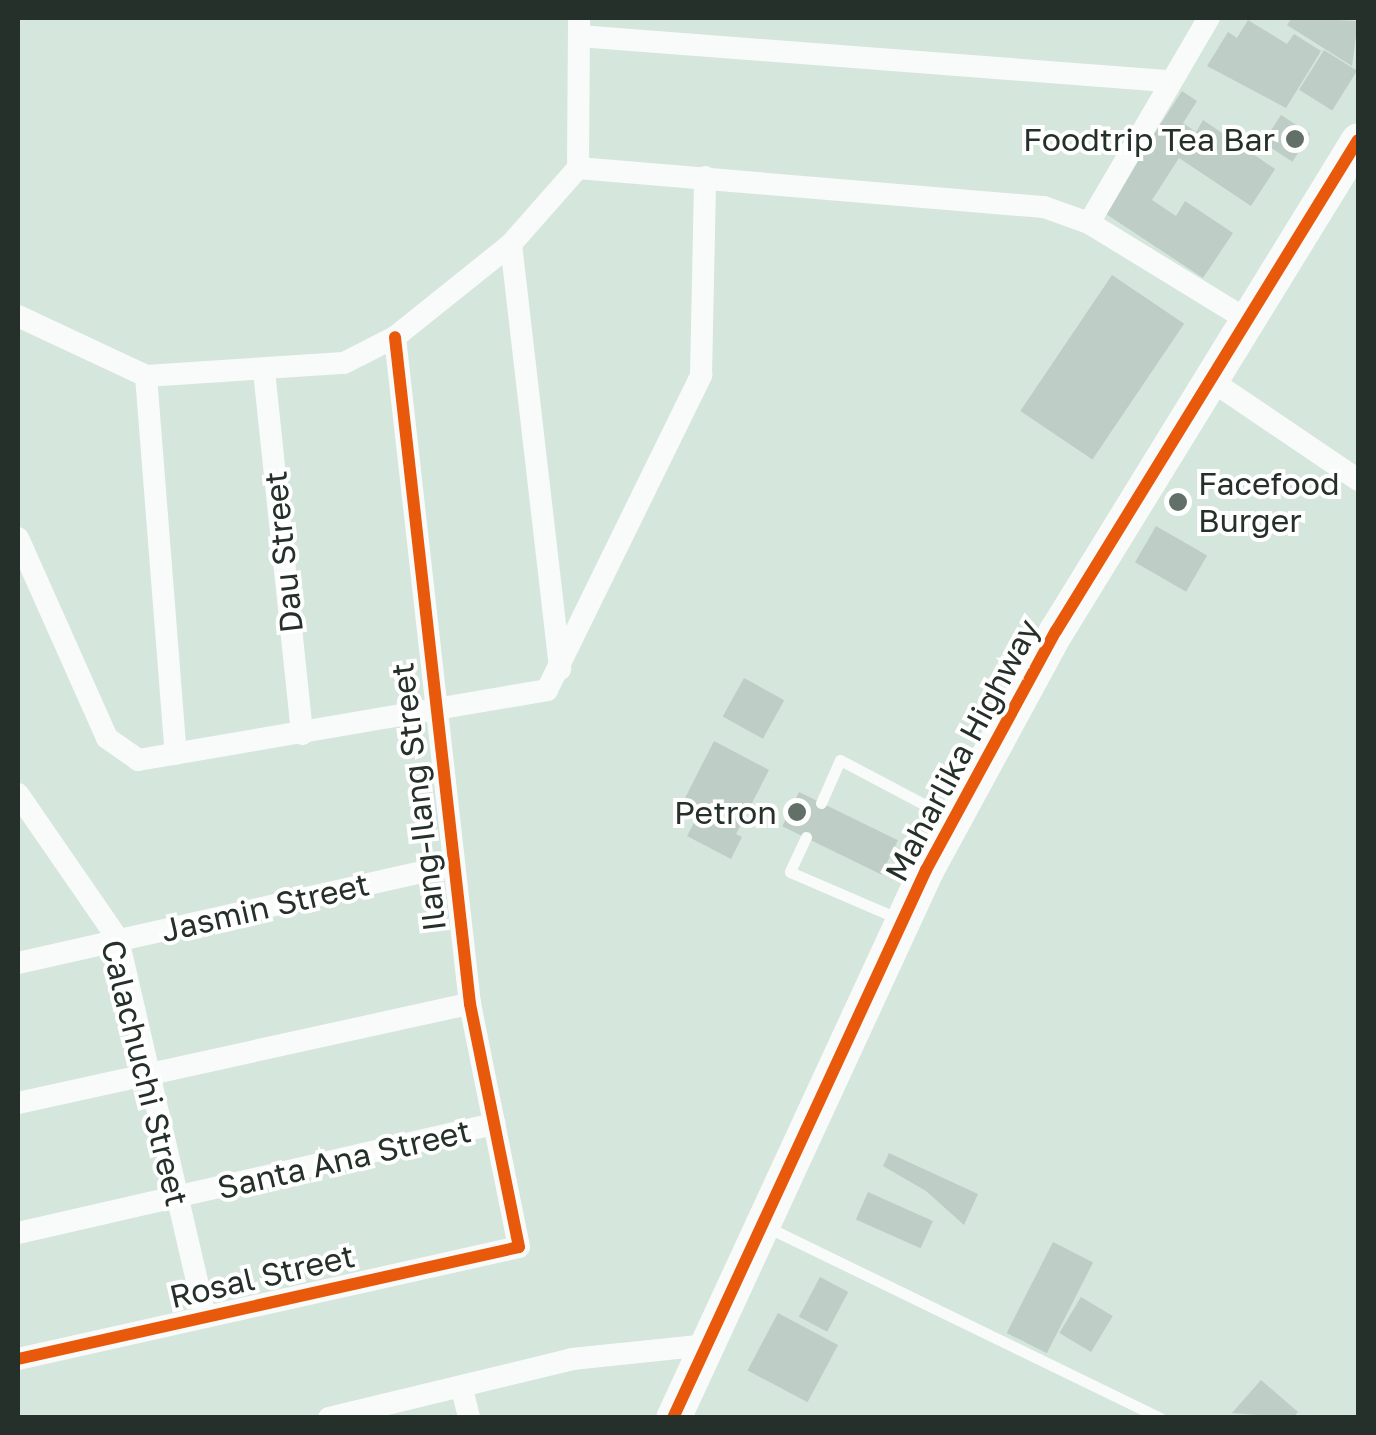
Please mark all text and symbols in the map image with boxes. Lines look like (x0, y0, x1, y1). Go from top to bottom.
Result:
place label: Foodtrip Tea Bar (1023, 120, 1275, 158)
marker: Foodtrip Tea Bar (1284, 128, 1306, 150)
place label: Facefood Burger (1198, 465, 1340, 540)
street label: Dau Street (255, 469, 311, 635)
marker: Facefood Burger (1167, 491, 1189, 513)
street label: Maharlika Highway (877, 612, 1047, 888)
street label: Ilang-Ilang Street (382, 660, 454, 934)
place label: Petron (674, 793, 777, 831)
marker: Petron (786, 801, 808, 823)
street label: Jasmin Street (157, 864, 373, 950)
street label: Calachuchi Street (93, 936, 197, 1210)
street label: Santa Ana Street (214, 1111, 474, 1207)
street label: Rosal Street (166, 1236, 358, 1316)

